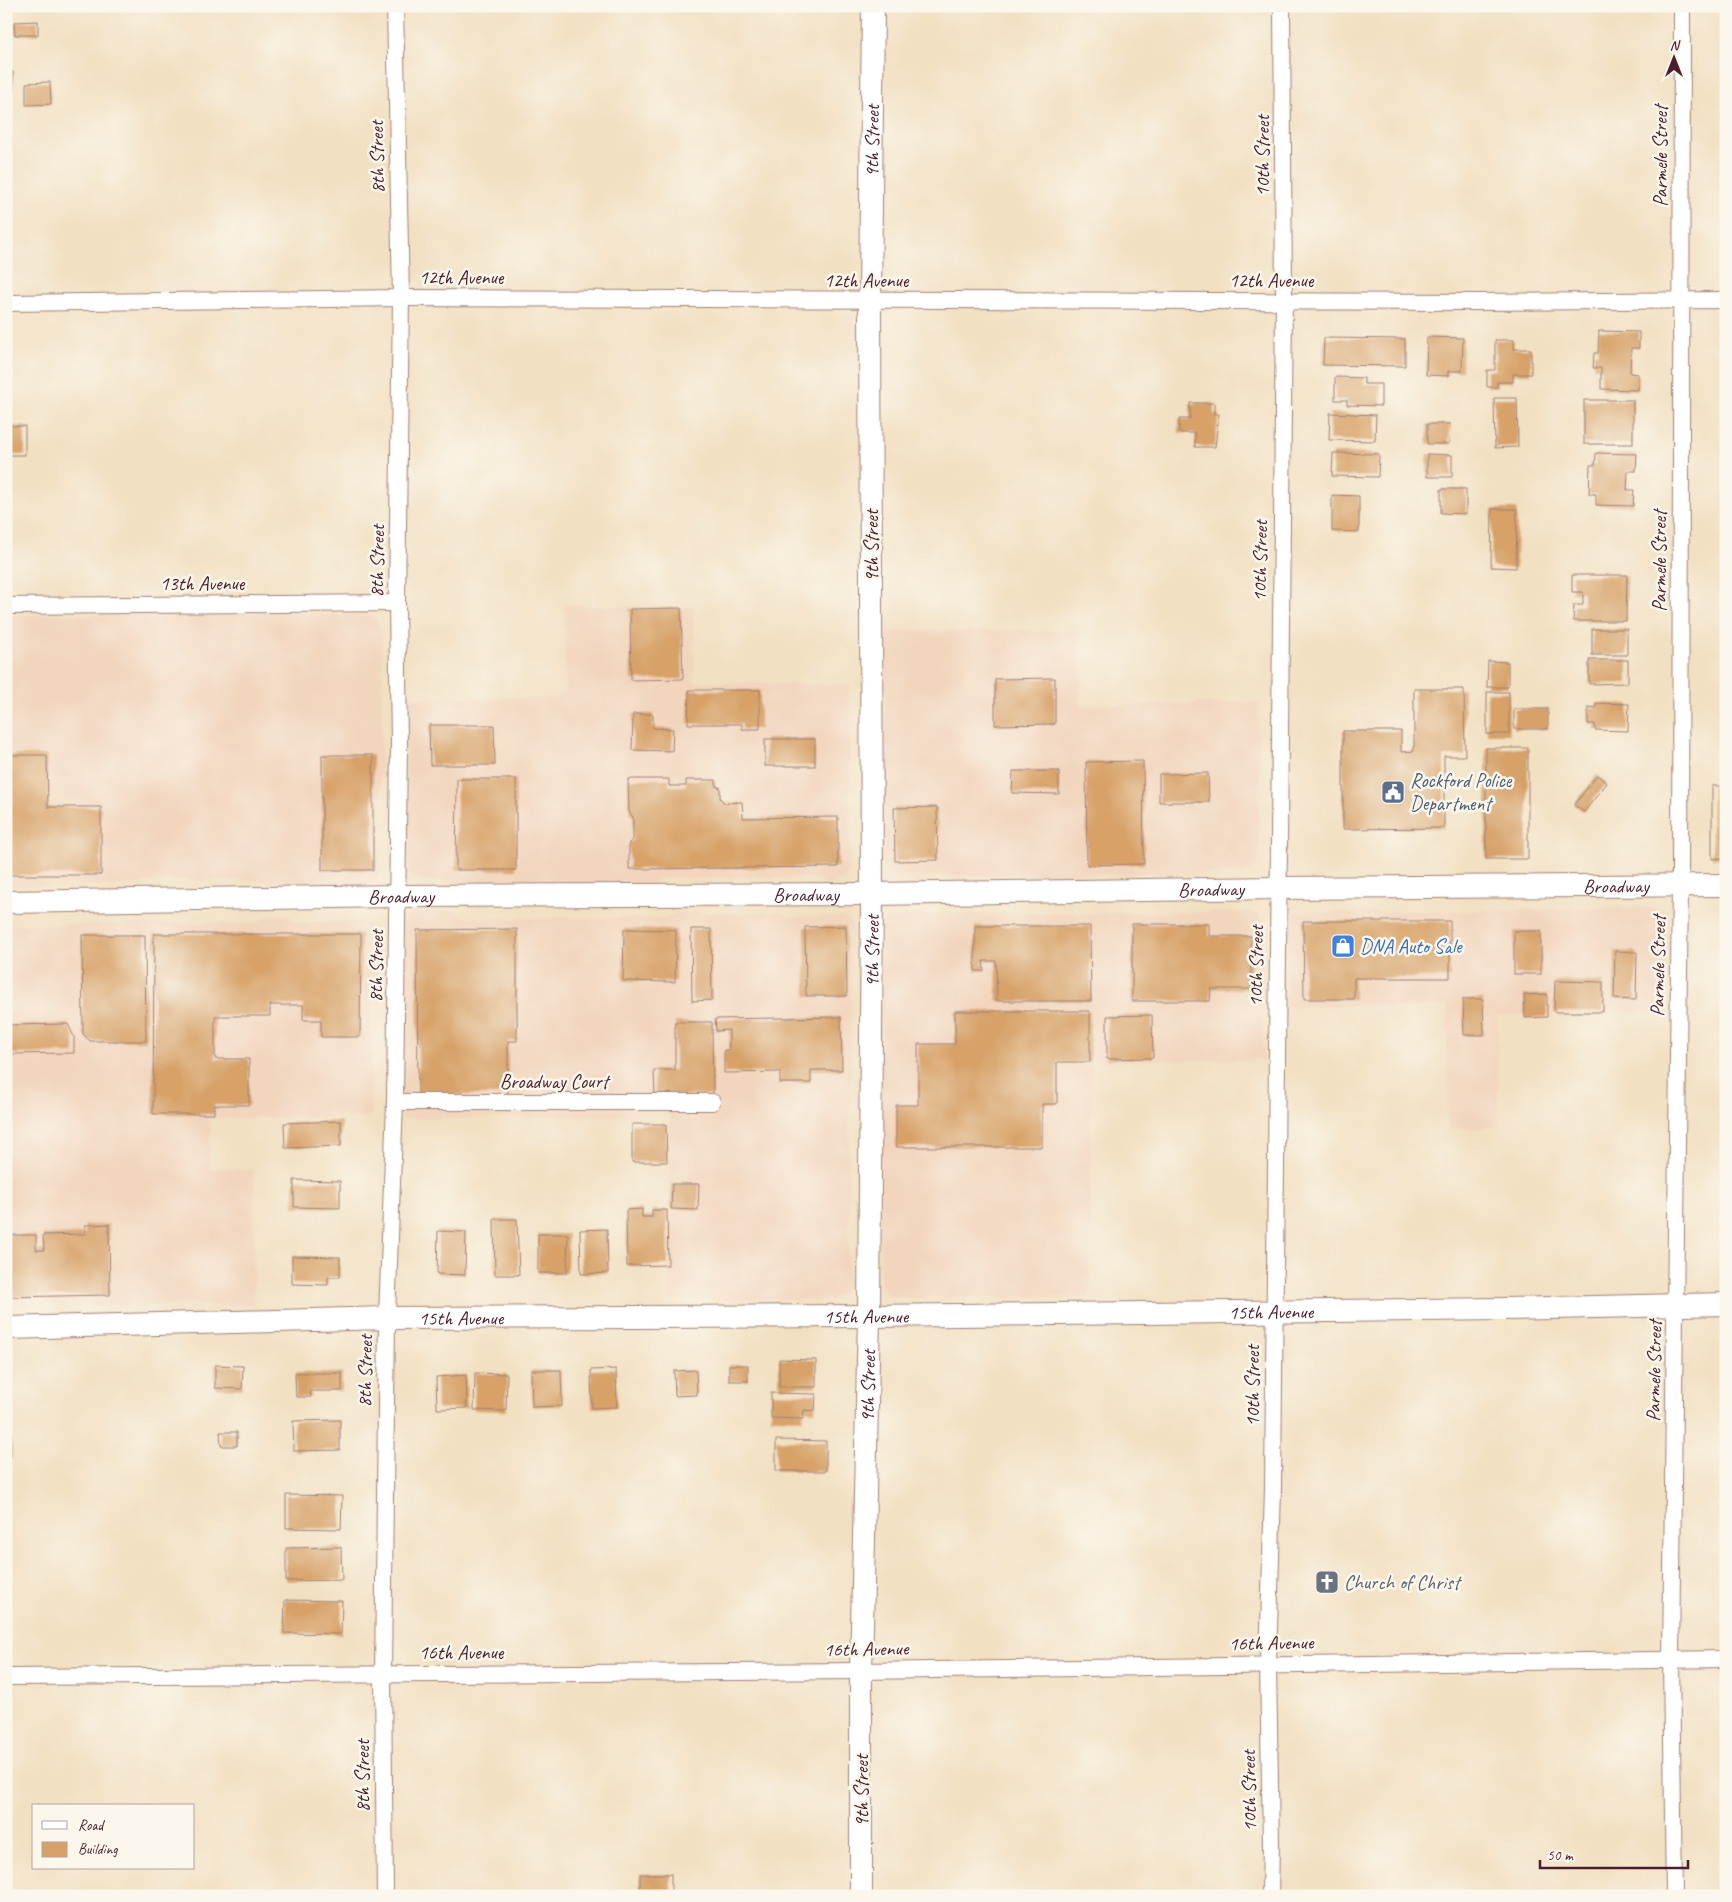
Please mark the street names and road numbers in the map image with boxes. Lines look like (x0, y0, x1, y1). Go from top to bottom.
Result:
street label: 9th Street (859, 102, 885, 178)
street label: Parmele Street (1648, 102, 1673, 207)
street label: 10th Street (1250, 113, 1275, 197)
street label: 8th Street (364, 118, 390, 194)
street label: 12th Avenue (419, 265, 505, 290)
street label: 12th Avenue (824, 268, 910, 293)
street label: 12th Avenue (1229, 268, 1315, 293)
street label: 9th Street (859, 507, 884, 582)
street label: Parmele Street (1647, 507, 1672, 612)
street label: 10th Street (1247, 518, 1273, 602)
street label: 8th Street (364, 522, 390, 598)
street label: 13th Avenue (160, 571, 246, 596)
street label: Broadway (1583, 873, 1651, 898)
street label: Broadway (1178, 876, 1246, 902)
street label: Broadway (773, 882, 841, 907)
street label: Broadway (368, 883, 436, 909)
street label: 9th Street (859, 912, 884, 988)
street label: Parmele Street (1645, 912, 1671, 1017)
street label: 10th Street (1243, 923, 1269, 1007)
street label: 8th Street (363, 927, 389, 1003)
street label: Broadway Court (500, 1069, 612, 1094)
street label: 15th Avenue (1228, 1299, 1315, 1325)
street label: 15th Avenue (823, 1303, 910, 1329)
street label: 15th Avenue (418, 1305, 505, 1330)
street label: Parmele Street (1641, 1317, 1667, 1422)
street label: 8th Street (352, 1332, 378, 1408)
street label: 10th Street (1240, 1343, 1265, 1427)
street label: 9th Street (854, 1347, 881, 1423)
street label: 16th Avenue (1228, 1630, 1315, 1656)
street label: 16th Avenue (823, 1636, 910, 1662)
street label: 16th Avenue (419, 1640, 505, 1665)
street label: 8th Street (350, 1737, 375, 1812)
street label: 10th Street (1236, 1748, 1262, 1832)
street label: 9th Street (849, 1752, 874, 1827)

